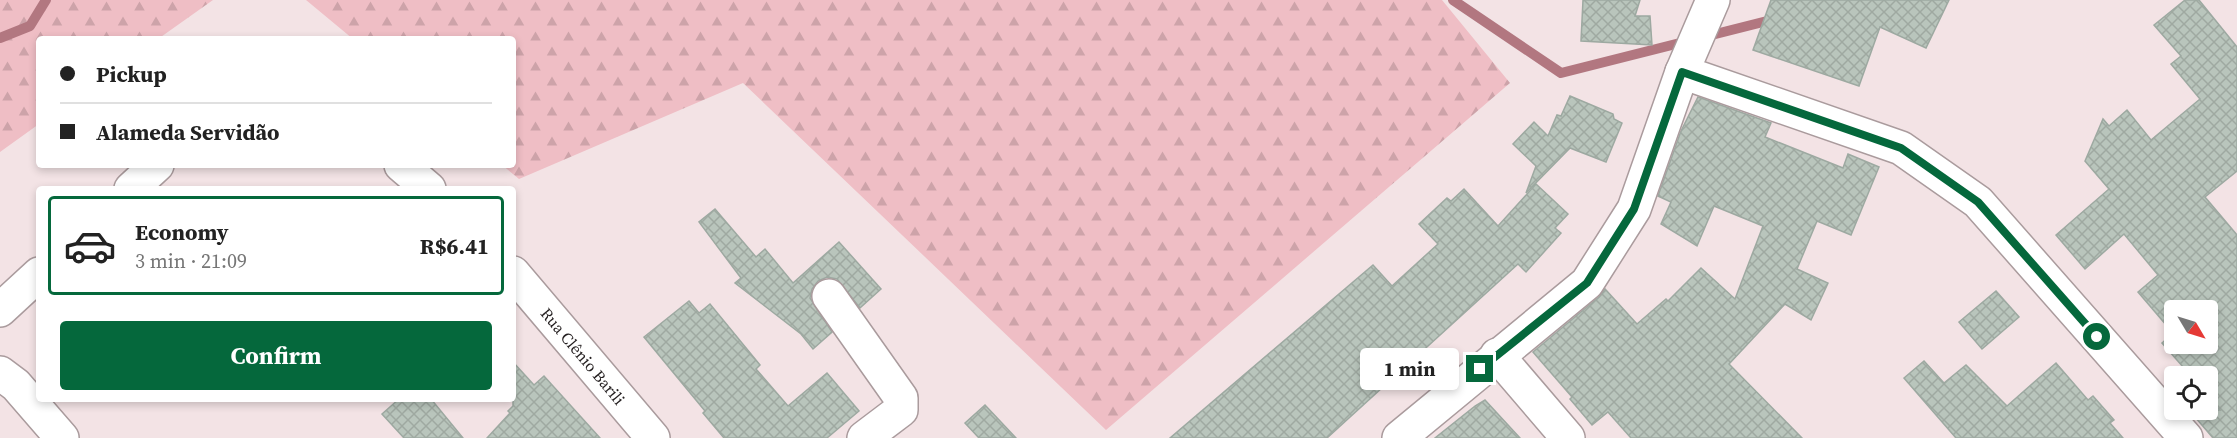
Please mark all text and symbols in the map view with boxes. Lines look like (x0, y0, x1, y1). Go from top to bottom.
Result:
text: Pickup (96, 59, 167, 89)
text: Alameda Servidão (96, 117, 280, 147)
text: Economy (135, 217, 229, 247)
icon: car (63, 219, 117, 273)
text: R$6.41 (420, 231, 489, 261)
text: 3 min · 21:09 (135, 247, 247, 275)
north arrow (2164, 300, 2218, 354)
map controls (2164, 300, 2218, 420)
street label: Rua Clênio Barili (536, 303, 630, 409)
button: Confirm (60, 321, 492, 390)
route start (2083, 323, 2110, 350)
callout: 1 min (1360, 348, 1459, 390)
text: 1 min (1384, 355, 1435, 383)
route end (1466, 355, 1493, 382)
button: locate (2164, 366, 2218, 420)

